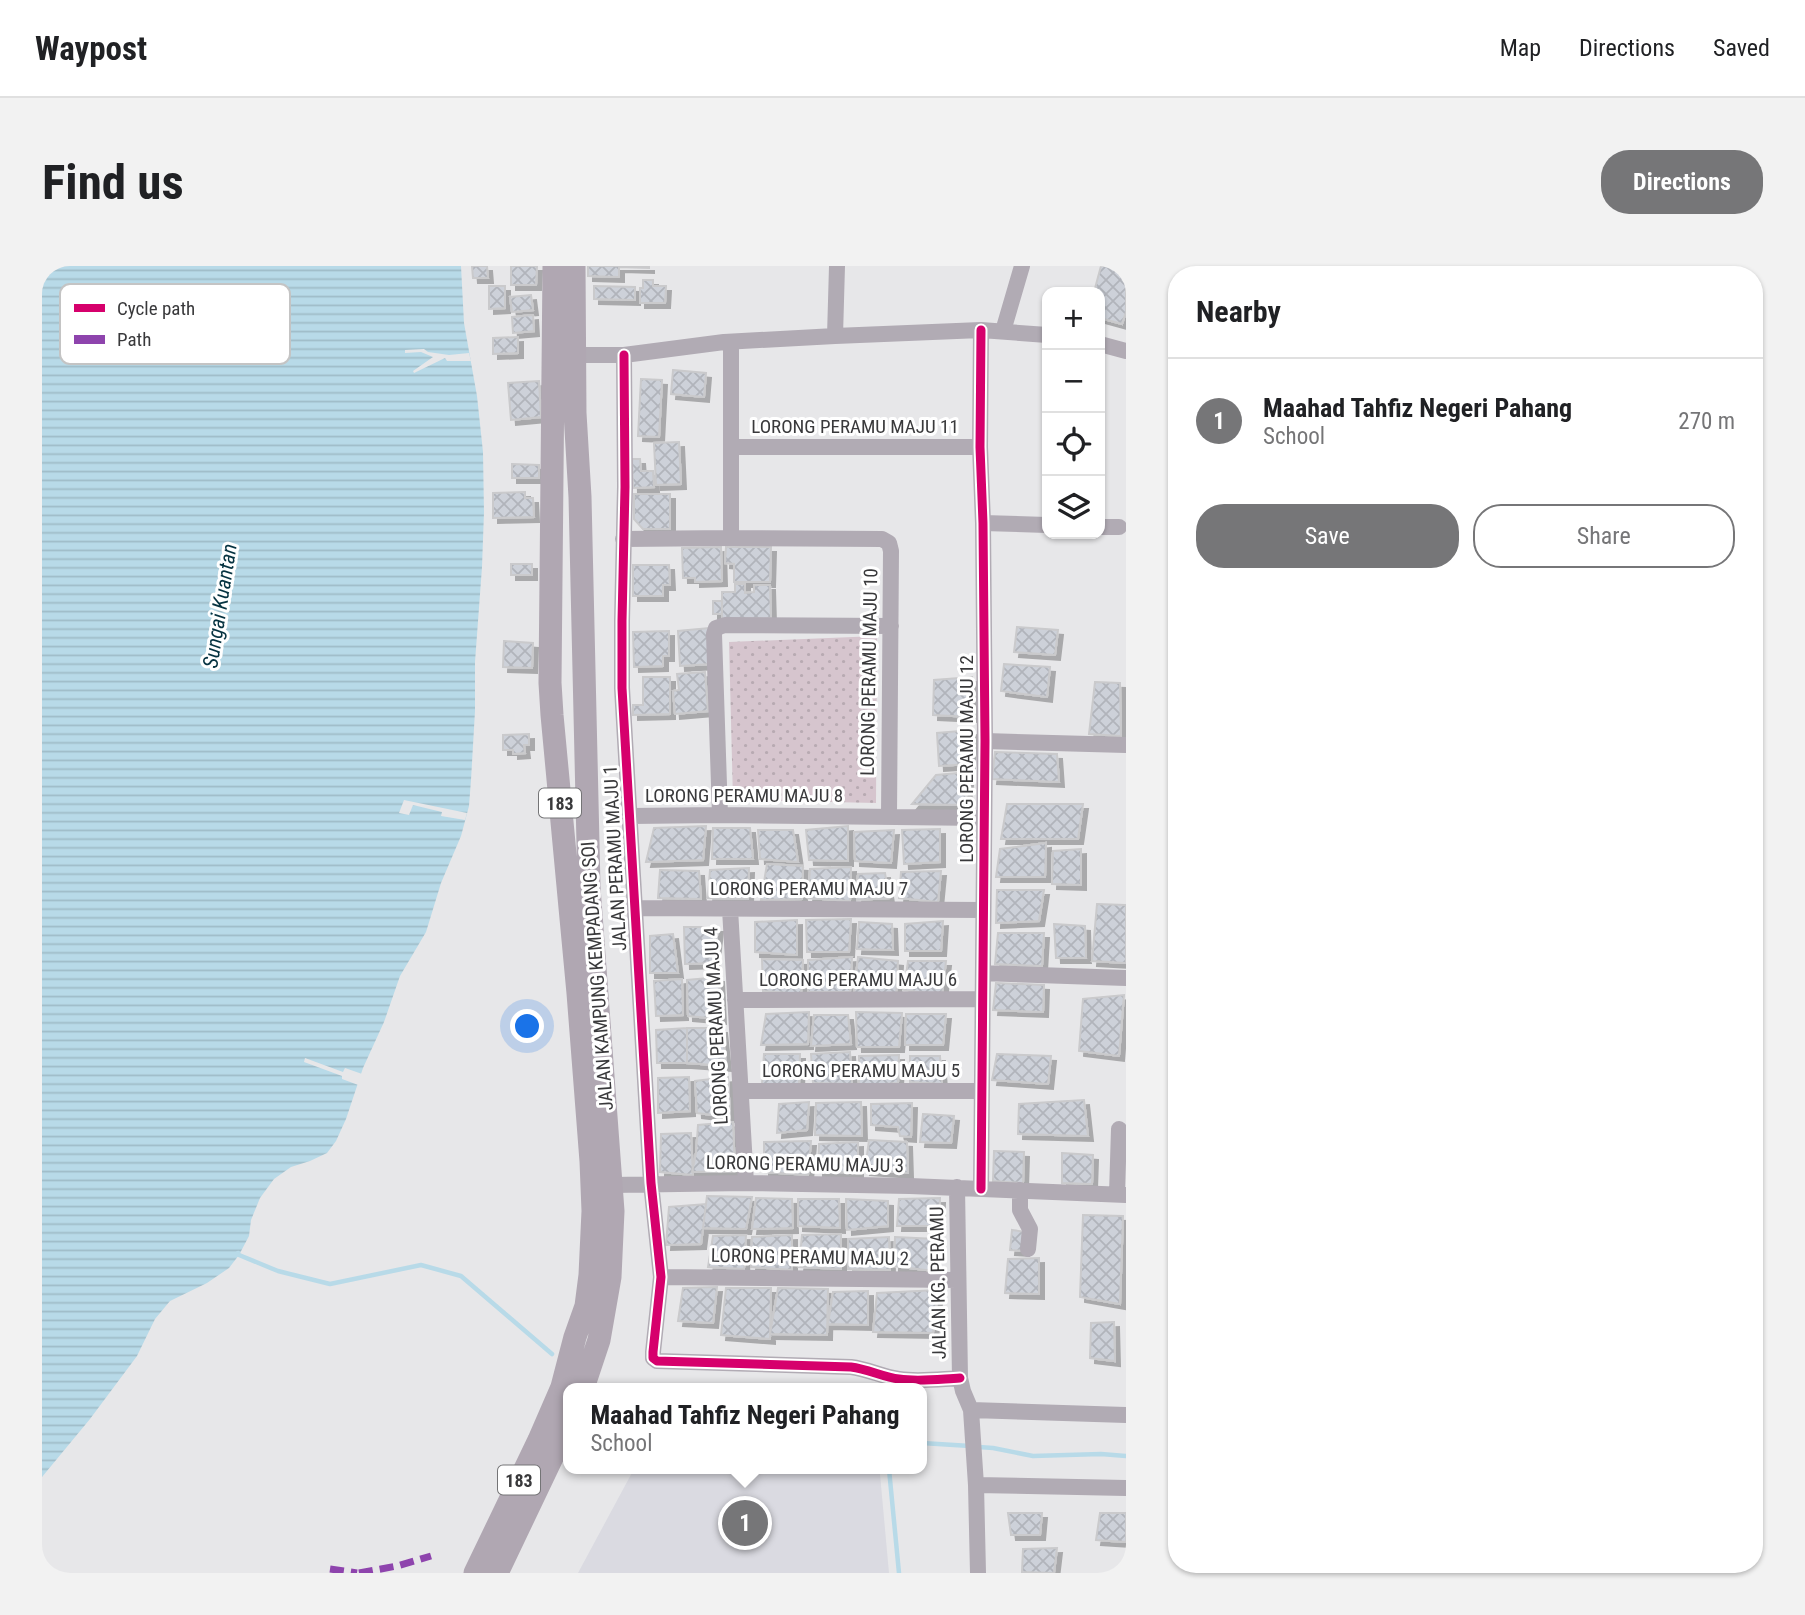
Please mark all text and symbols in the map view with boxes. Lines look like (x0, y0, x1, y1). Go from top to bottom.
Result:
text: Waypost (35, 29, 147, 68)
text: Map (1500, 34, 1541, 62)
text: Directions (1579, 34, 1675, 62)
text: Saved (1713, 34, 1770, 62)
button: Directions (1601, 150, 1763, 214)
text: Find us (42, 154, 184, 211)
legend (60, 284, 290, 364)
map controls (1042, 287, 1105, 539)
button: + (1042, 287, 1105, 350)
text: Nearby (1196, 294, 1281, 329)
text: Cycle path (117, 297, 195, 320)
text: Path (117, 328, 151, 351)
button: − (1042, 350, 1105, 413)
text: Maahad Tahfiz Negeri Pahang (1263, 393, 1572, 423)
text: 1 (1213, 408, 1225, 435)
text: 270 m (1678, 408, 1735, 435)
button: locate (1042, 413, 1105, 476)
street label: LORONG PERAMU MAJU 11 (751, 415, 959, 438)
text: School (1263, 423, 1325, 450)
button: layers (1042, 476, 1105, 539)
button: Save (1196, 504, 1459, 568)
button: Share (1473, 504, 1735, 568)
water label: Sungai Kuantan (198, 542, 242, 670)
street label: LORONG PERAMU MAJU 10 (856, 568, 882, 776)
street label: LORONG PERAMU MAJU 12 (955, 655, 978, 863)
street label: JALAN PERAMU MAJU 1 (599, 765, 631, 951)
street label: LORONG PERAMU MAJU 8 (645, 784, 843, 807)
road number: 183 (539, 788, 581, 818)
street label: JALAN KAMPUNG KEMPADANG SOI (576, 841, 618, 1111)
street label: LORONG PERAMU MAJU 7 (710, 877, 908, 900)
street label: LORONG PERAMU MAJU 4 (699, 926, 733, 1126)
street label: LORONG PERAMU MAJU 6 (759, 968, 957, 991)
your location (510, 1009, 544, 1043)
street label: LORONG PERAMU MAJU 5 (762, 1059, 960, 1082)
street label: LORONG PERAMU MAJU 3 (706, 1151, 904, 1177)
street label: JALAN KG. PERAMU (925, 1206, 951, 1360)
street label: LORONG PERAMU MAJU 2 (711, 1244, 909, 1270)
popup (563, 1383, 927, 1474)
text: Maahad Tahfiz Negeri Pahang (590, 1400, 900, 1430)
text: School (590, 1430, 652, 1457)
road number: 183 (498, 1465, 540, 1494)
pin: 1 (722, 1497, 768, 1549)

